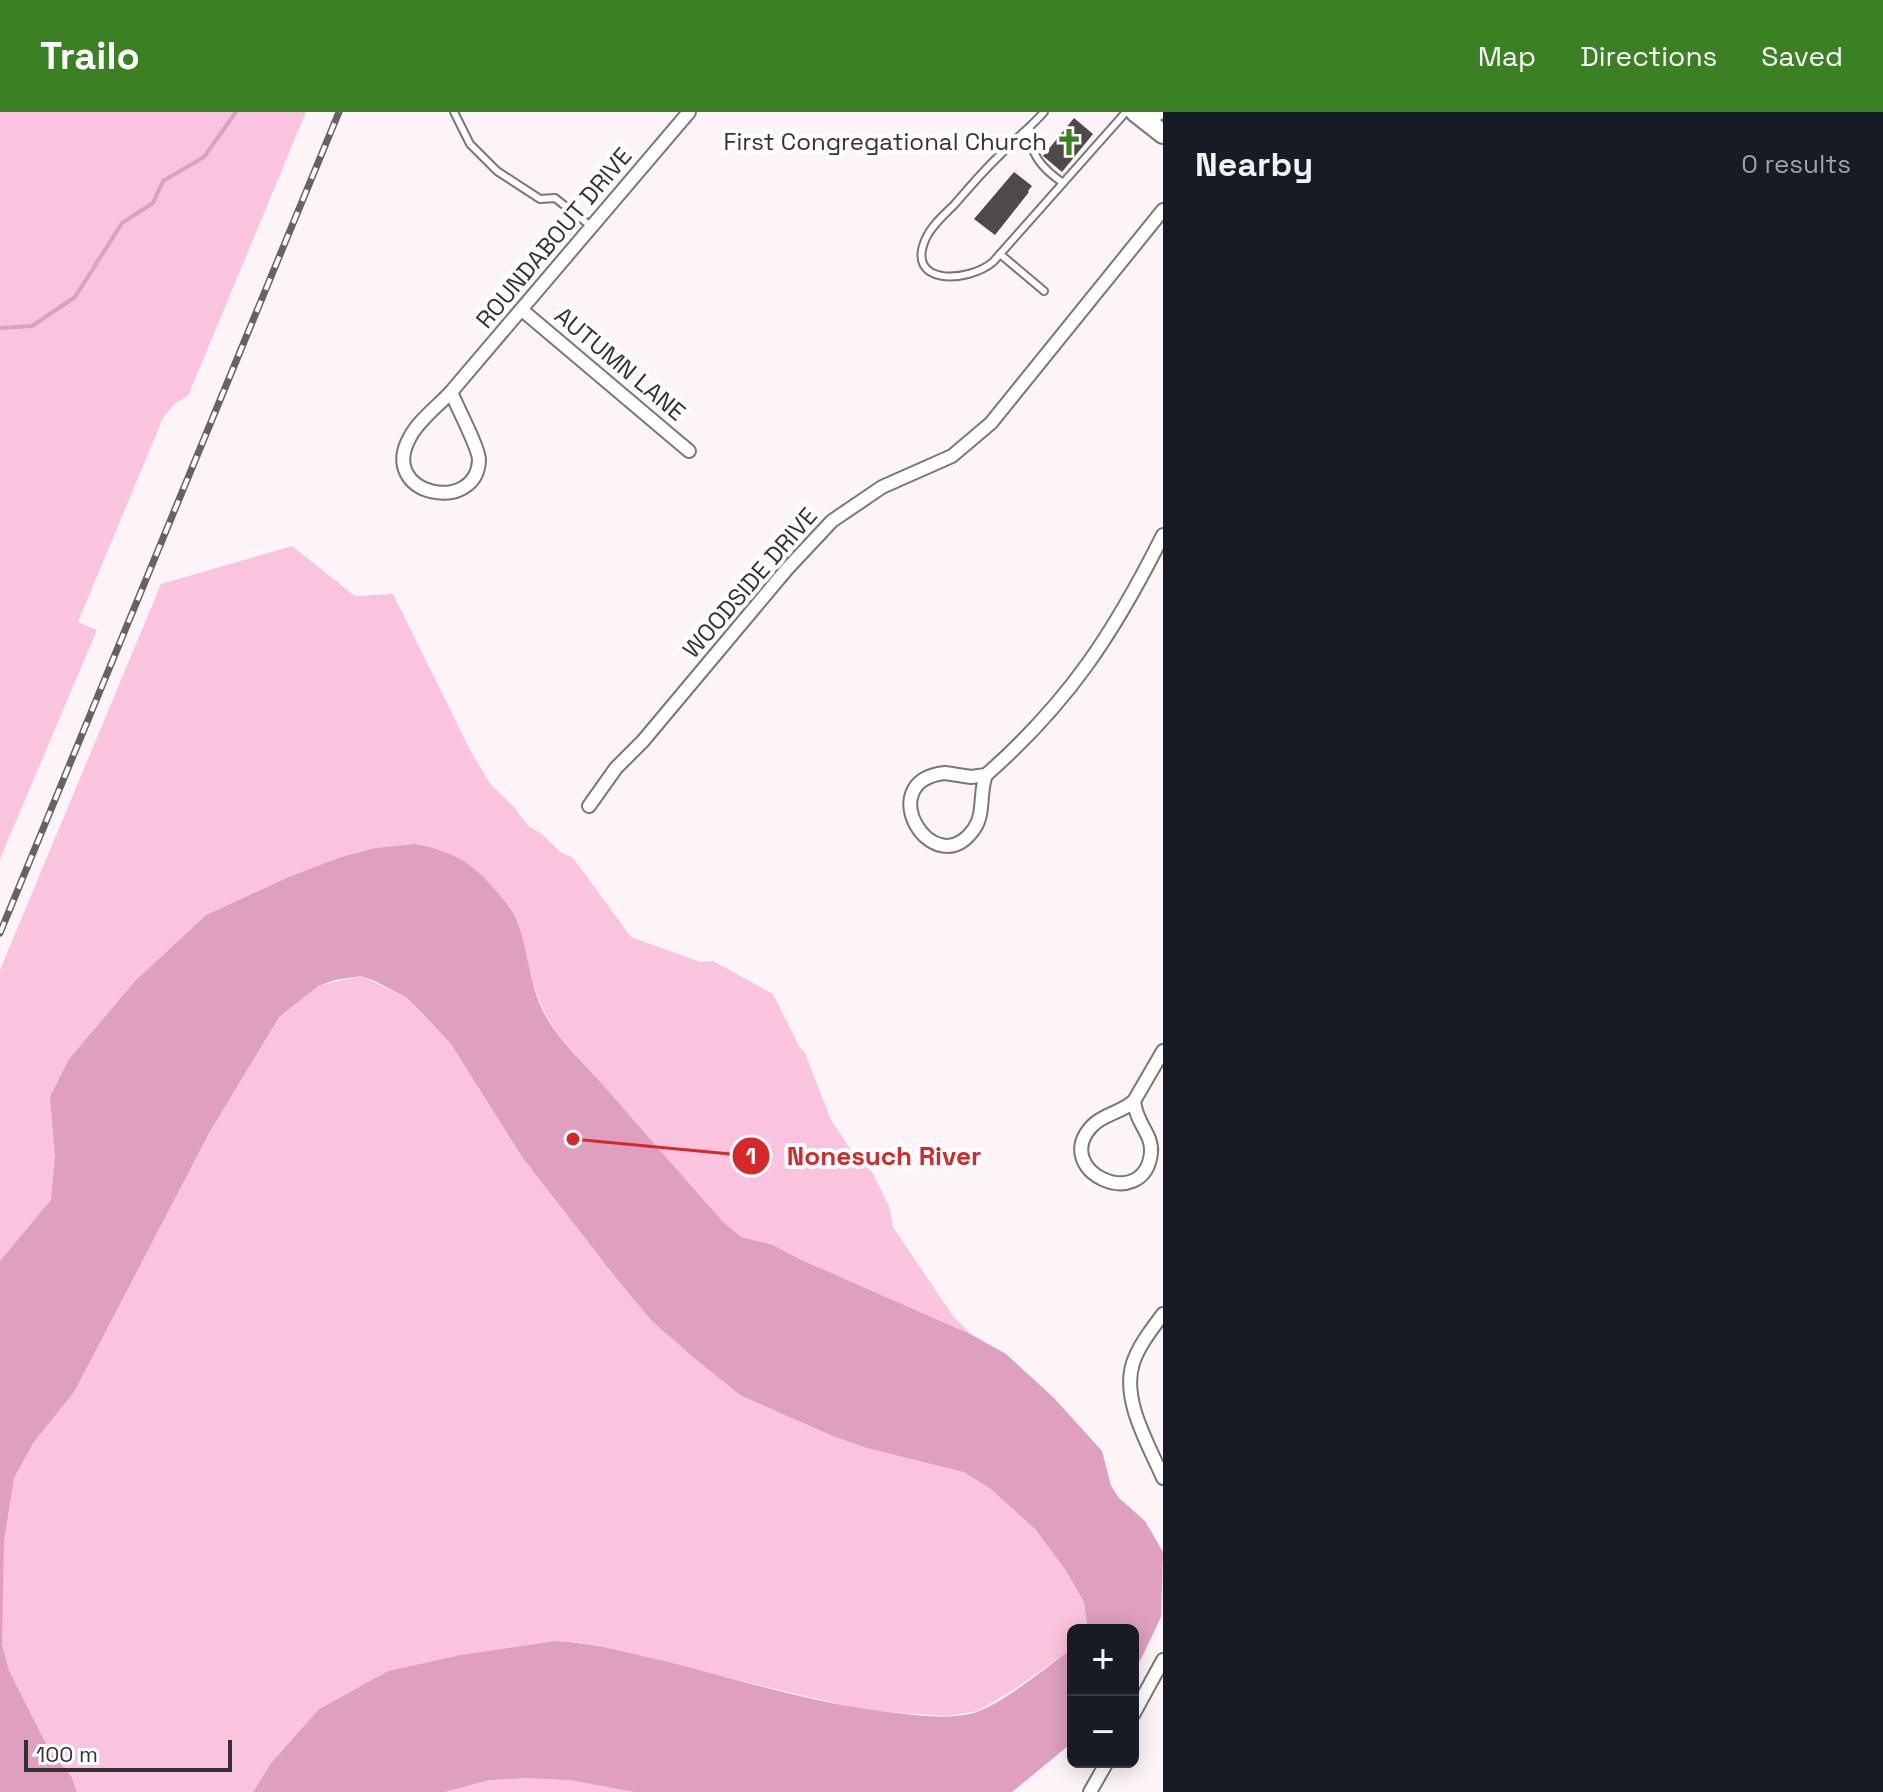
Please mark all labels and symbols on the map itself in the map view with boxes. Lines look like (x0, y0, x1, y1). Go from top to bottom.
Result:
place label: First Congregational Church (724, 126, 1047, 157)
church icon: First Congregational Church (1054, 127, 1084, 157)
street label: ROUNDABOUT DRIVE (469, 141, 638, 335)
street label: AUTUMN LANE (549, 300, 692, 427)
street label: WOODSIDE DRIVE (676, 501, 824, 664)
callout: Nonesuch River (731, 1131, 998, 1181)
text: Nonesuch River (787, 1139, 981, 1173)
text: 1 (746, 1140, 756, 1171)
scale bar (24, 1736, 232, 1772)

